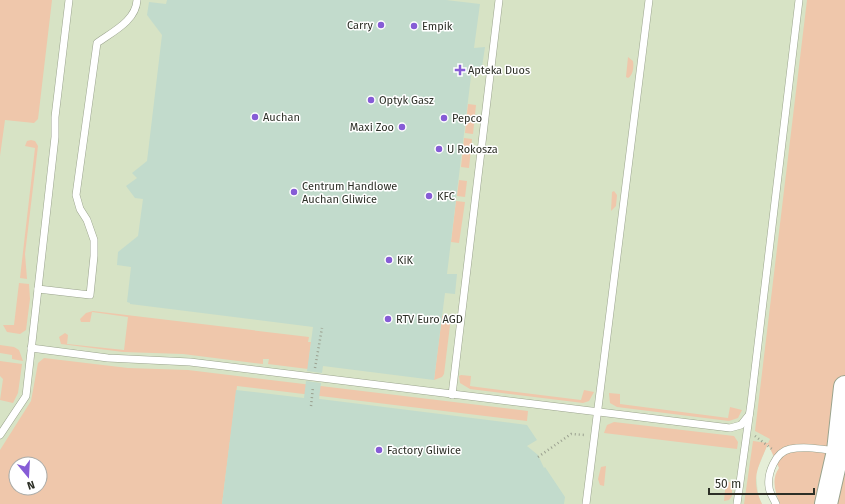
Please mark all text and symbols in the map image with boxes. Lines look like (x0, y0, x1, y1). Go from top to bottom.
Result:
place label: Carry (347, 19, 374, 32)
marker: Carry (376, 20, 386, 30)
place label: Empik (422, 20, 453, 33)
marker: Empik (409, 21, 419, 31)
place label: Apteka Duos (468, 64, 530, 77)
marker: Apteka Duos (455, 65, 465, 75)
place label: Optyk Gasz (379, 94, 434, 107)
marker: Optyk Gasz (366, 95, 376, 105)
place label: Auchan (263, 111, 300, 124)
marker: Auchan (250, 112, 260, 122)
place label: Pepco (452, 112, 482, 125)
marker: Pepco (439, 113, 449, 123)
place label: Maxi Zoo (350, 121, 394, 134)
marker: Maxi Zoo (397, 122, 407, 132)
place label: U Rokosza (447, 143, 498, 156)
marker: U Rokosza (434, 144, 444, 154)
place label: Centrum Handlowe Auchan Gliwice (302, 180, 397, 206)
marker: Centrum Handlowe Auchan Gliwice (289, 187, 299, 197)
place label: KFC (437, 190, 455, 203)
marker: KFC (424, 191, 434, 201)
place label: KiK (397, 254, 414, 267)
marker: KiK (384, 255, 394, 265)
place label: RTV Euro AGD (396, 313, 463, 326)
marker: RTV Euro AGD (383, 314, 393, 324)
place label: Factory Gliwice (387, 444, 461, 457)
marker: Factory Gliwice (374, 445, 384, 455)
north arrow (8, 456, 48, 496)
scale bar (709, 470, 814, 496)
text: 50 m (715, 477, 741, 491)
text: N (25, 478, 36, 492)

